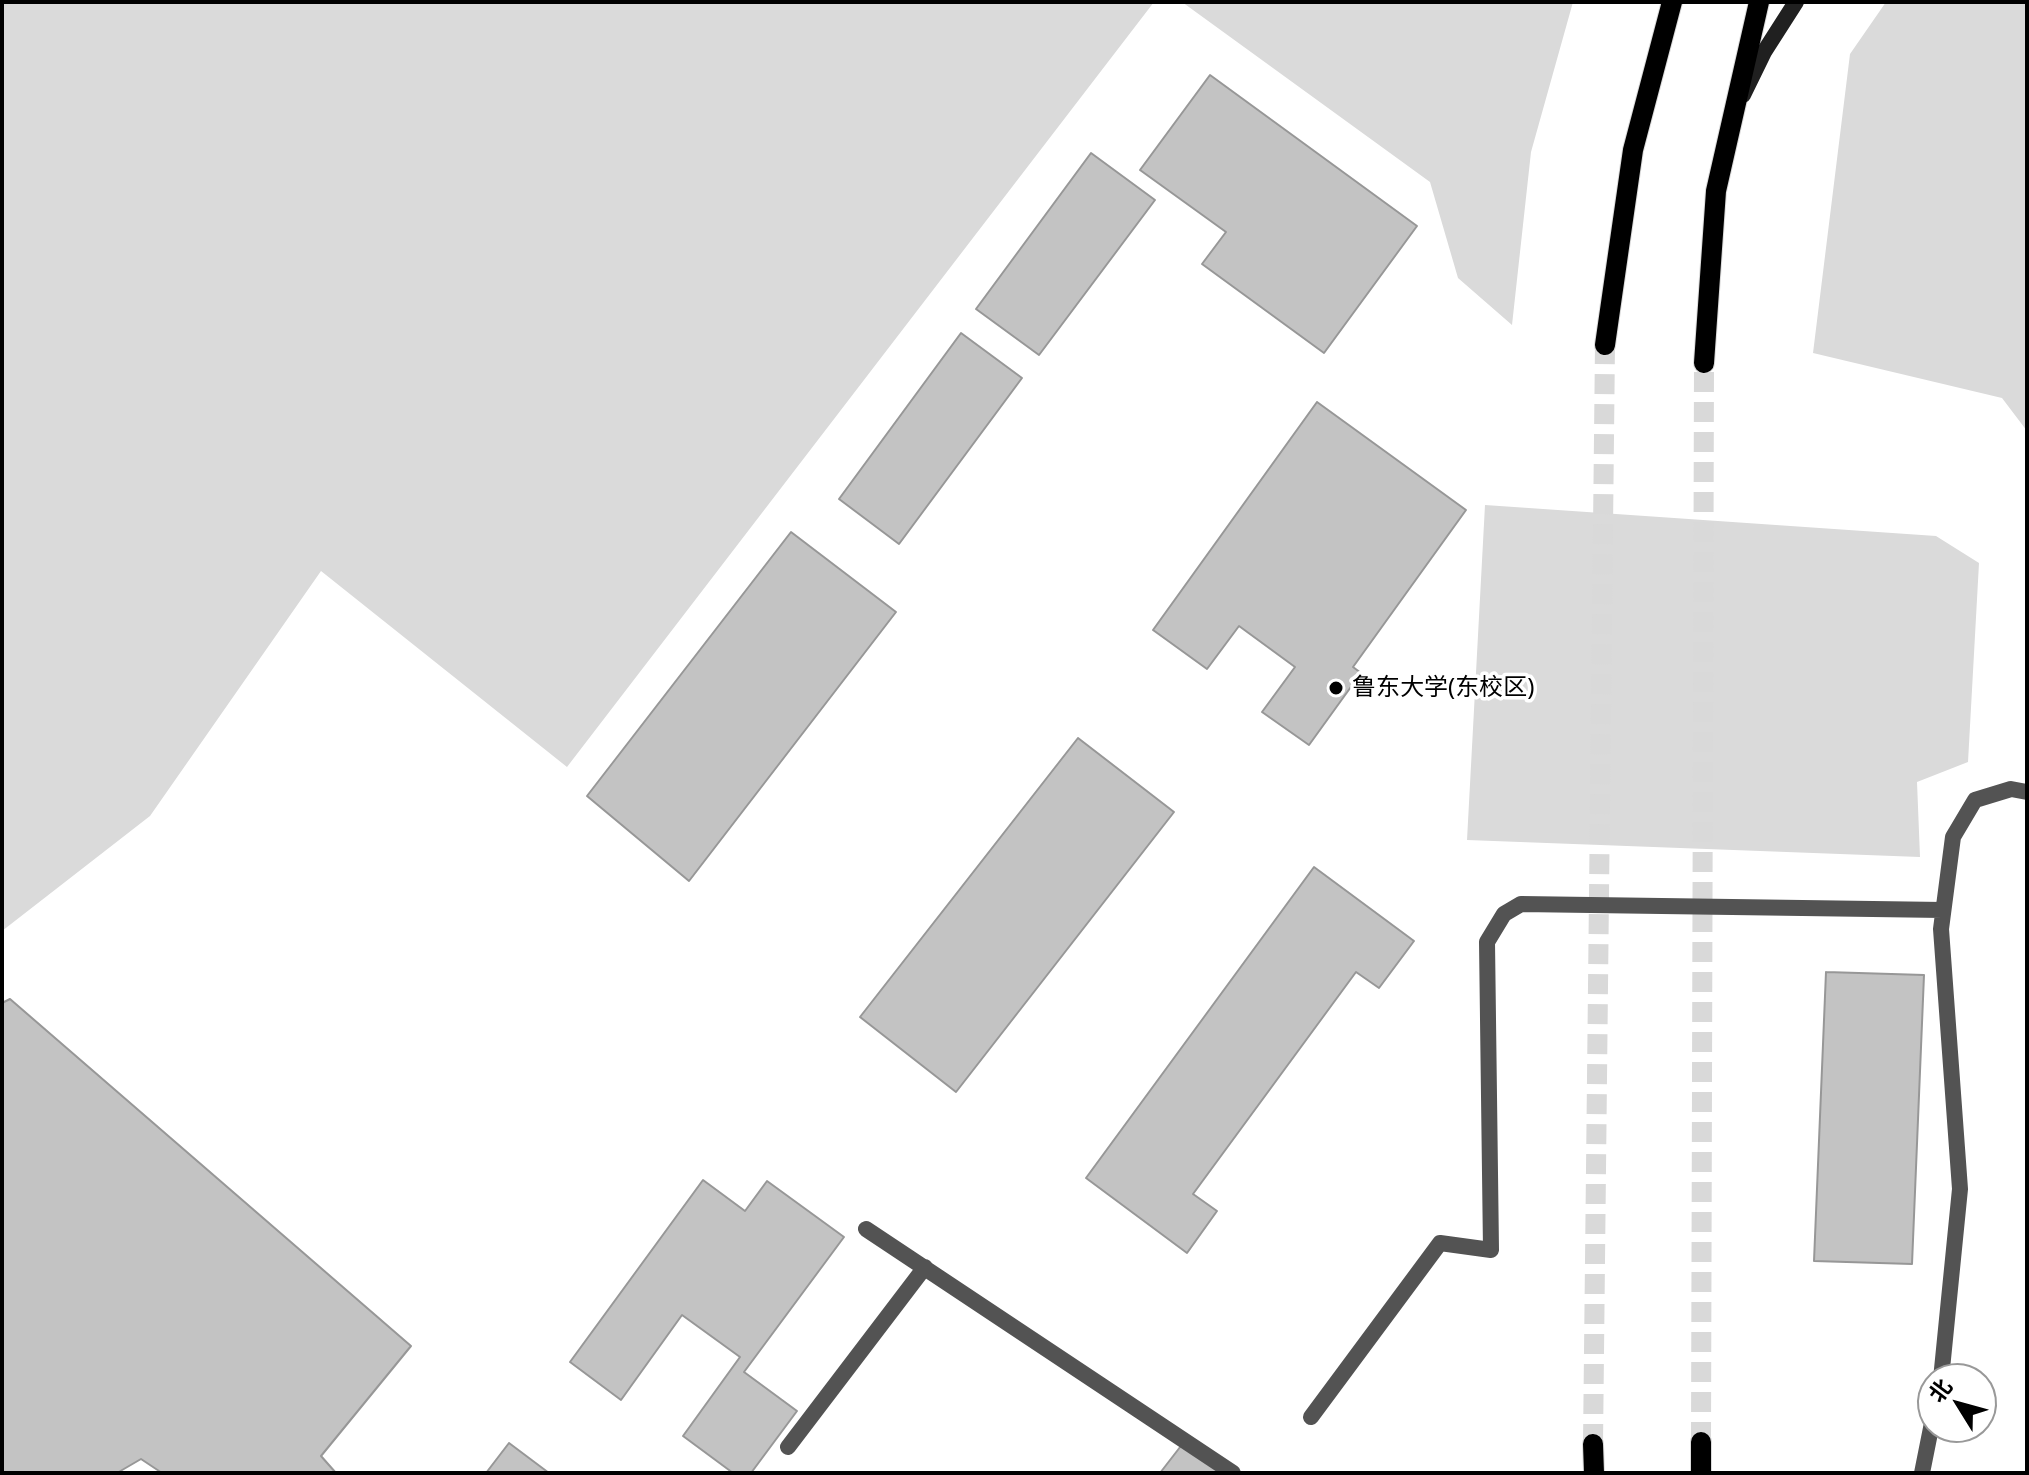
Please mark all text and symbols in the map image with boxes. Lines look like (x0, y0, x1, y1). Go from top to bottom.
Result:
place label: 鲁东大学(东校区) (1352, 674, 1534, 702)
marker: 鲁东大学(东校区) (1327, 679, 1345, 697)
north arrow (1917, 1363, 1997, 1443)
text: 北 (1921, 1372, 1958, 1408)

